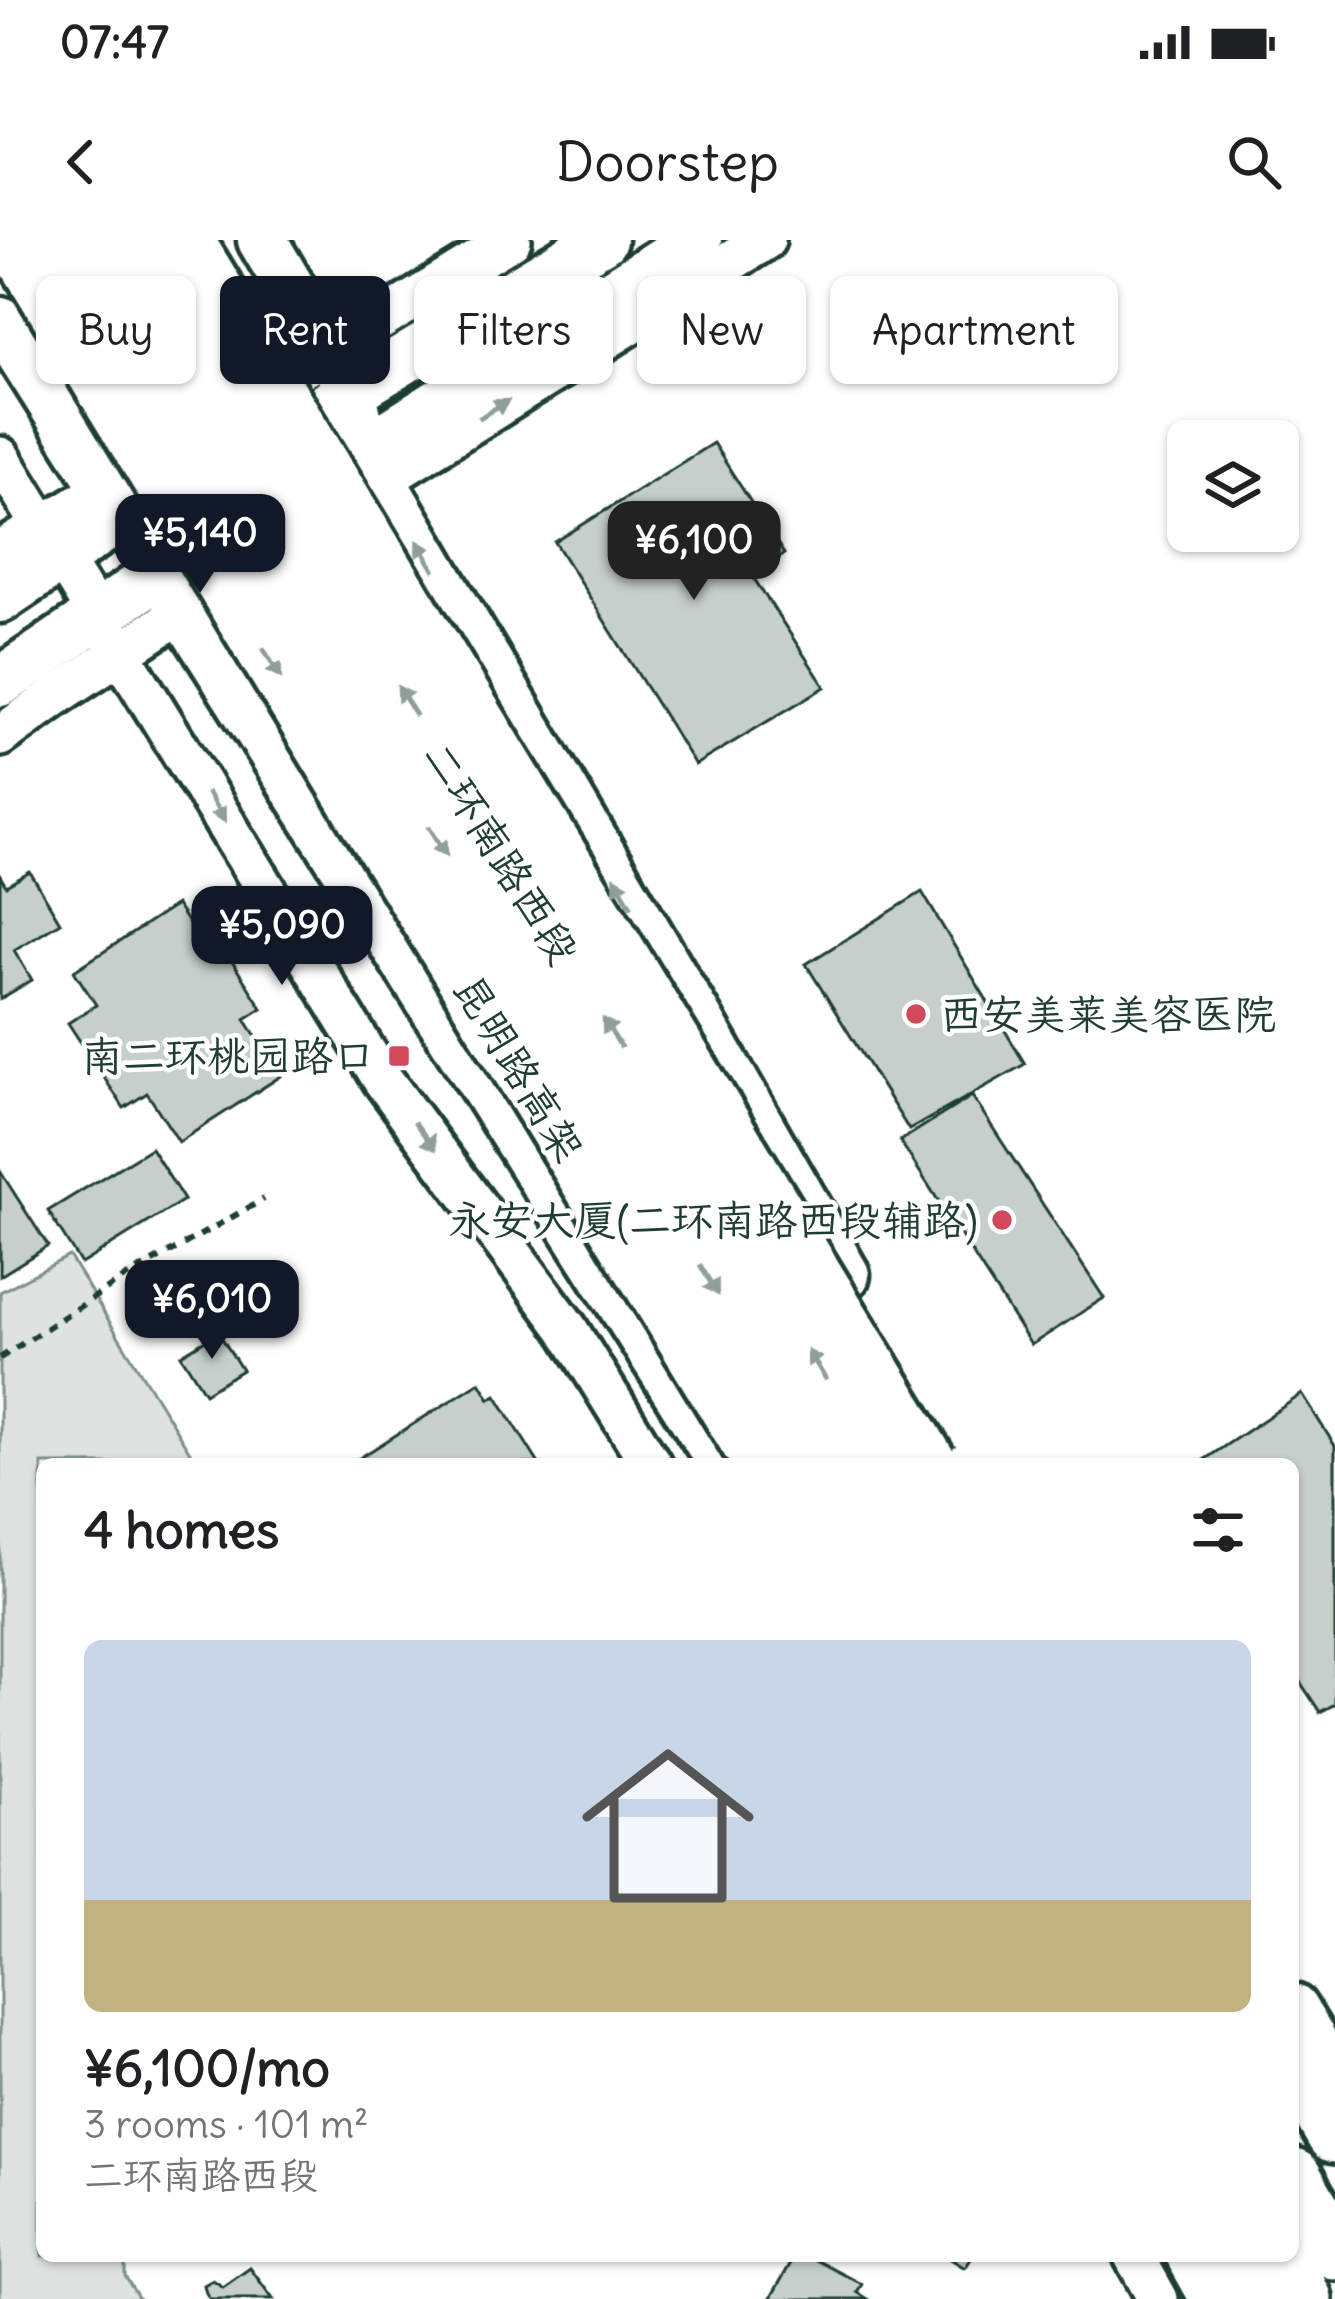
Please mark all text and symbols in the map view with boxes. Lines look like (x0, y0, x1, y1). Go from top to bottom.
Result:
text: 07:47 (60, 14, 169, 70)
text: Doorstep (556, 128, 779, 196)
icon: back (48, 129, 114, 195)
icon: search (1221, 129, 1287, 195)
chip: Buy (36, 276, 196, 384)
chip: Rent (220, 276, 390, 384)
chip: Filters (414, 276, 613, 384)
chip: New (637, 276, 806, 384)
chip: Apartment (830, 276, 1118, 384)
one-way arrow (477, 399, 510, 421)
map controls (1167, 420, 1299, 552)
button: layers (1167, 420, 1299, 552)
pin: ¥5,140 (102, 494, 298, 596)
pin: ¥6,100 (596, 501, 792, 603)
text: ¥5,140 (142, 508, 258, 557)
text: ¥6,100 (635, 515, 753, 564)
one-way arrow (416, 539, 437, 573)
one-way arrow (261, 646, 282, 680)
one-way arrow (397, 684, 418, 718)
street label: 二环南路西段 (412, 732, 590, 974)
one-way arrow (205, 790, 226, 824)
one-way arrow (427, 824, 448, 858)
one-way arrow (614, 875, 635, 909)
pin: ¥5,090 (184, 886, 380, 988)
text: ¥5,090 (218, 900, 346, 949)
street label: 昆明路高架 (443, 965, 595, 1171)
place label: 西安美莱美容医院 (940, 988, 1276, 1040)
marker: 西安美莱美容医院 (903, 1001, 929, 1027)
one-way arrow (602, 1016, 623, 1050)
place label: 南二环桃园路口 (81, 1030, 375, 1082)
marker: 南二环桃园路口 (386, 1043, 412, 1069)
one-way arrow (412, 1120, 436, 1152)
place label: 永安大厦(二环南路西段辅路) (449, 1194, 978, 1246)
marker: 永安大厦(二环南路西段辅路) (989, 1207, 1015, 1233)
pin: ¥6,010 (114, 1260, 310, 1362)
one-way arrow (698, 1263, 719, 1297)
text: ¥6,010 (152, 1274, 272, 1323)
one-way arrow (807, 1348, 828, 1382)
icon: filters (1185, 1497, 1251, 1563)
text: 4 homes (84, 1498, 279, 1562)
icon: home (560, 1718, 776, 1934)
text: ¥6,100/mo (84, 2036, 330, 2100)
text: 3 rooms · 101 m² (84, 2100, 369, 2149)
text: 二环南路西段 (84, 2151, 318, 2200)

